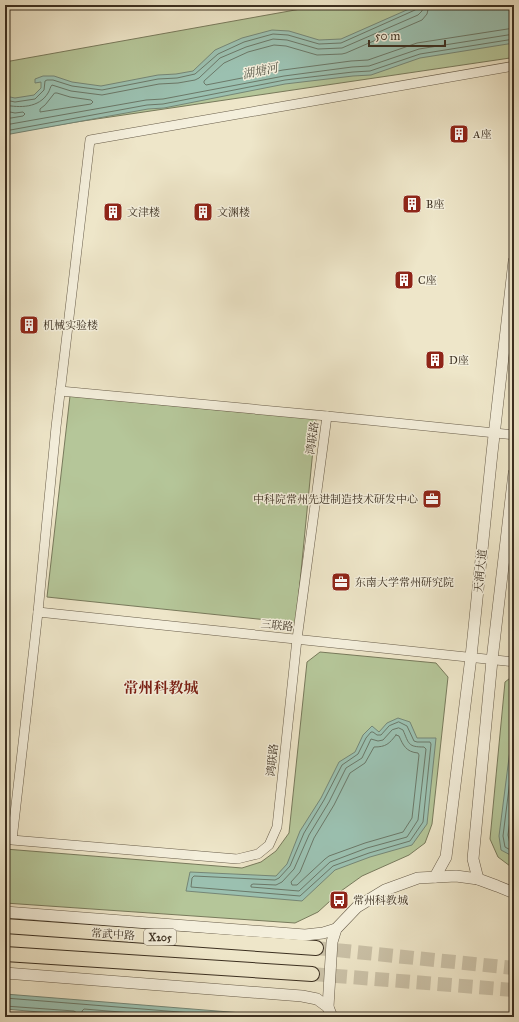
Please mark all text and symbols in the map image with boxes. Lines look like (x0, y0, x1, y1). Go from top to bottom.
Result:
scale bar (369, 22, 445, 48)
text: 50 m (375, 29, 400, 43)
water label: 湖塘河 (241, 60, 281, 82)
building icon: A座 (448, 123, 470, 145)
place label: A座 (472, 128, 491, 141)
building icon: B座 (401, 193, 423, 215)
place label: B座 (426, 198, 444, 211)
building icon: 文津楼 (102, 201, 124, 223)
building icon: 文渊楼 (192, 201, 214, 223)
place label: 文津楼 (127, 206, 160, 219)
place label: 文渊楼 (217, 206, 250, 219)
building icon: C座 (393, 269, 415, 291)
place label: C座 (418, 274, 437, 287)
building icon: 机械实验楼 (18, 314, 40, 336)
place label: 机械实验楼 (43, 319, 98, 332)
building icon: D座 (424, 349, 446, 371)
place label: D座 (449, 354, 469, 367)
street label: 鸿联路 (304, 421, 321, 455)
office icon: 中科院常州先进制造技术研发中心 (421, 488, 443, 510)
place label: 中科院常州先进制造技术研发中心 (253, 493, 418, 506)
street label: 天润大道 (472, 548, 489, 594)
office icon: 东南大学常州研究院 (330, 571, 352, 593)
place label: 东南大学常州研究院 (355, 576, 454, 589)
street label: 三联路 (260, 617, 294, 634)
district label: 常州科教城 (123, 679, 199, 697)
street label: 鸿联路 (264, 743, 281, 777)
bus stop icon: 常州科教城 (328, 889, 350, 911)
place label: 常州科教城 (353, 894, 408, 907)
street label: 常武中路 (91, 926, 135, 943)
road number: X205 (144, 929, 176, 945)

